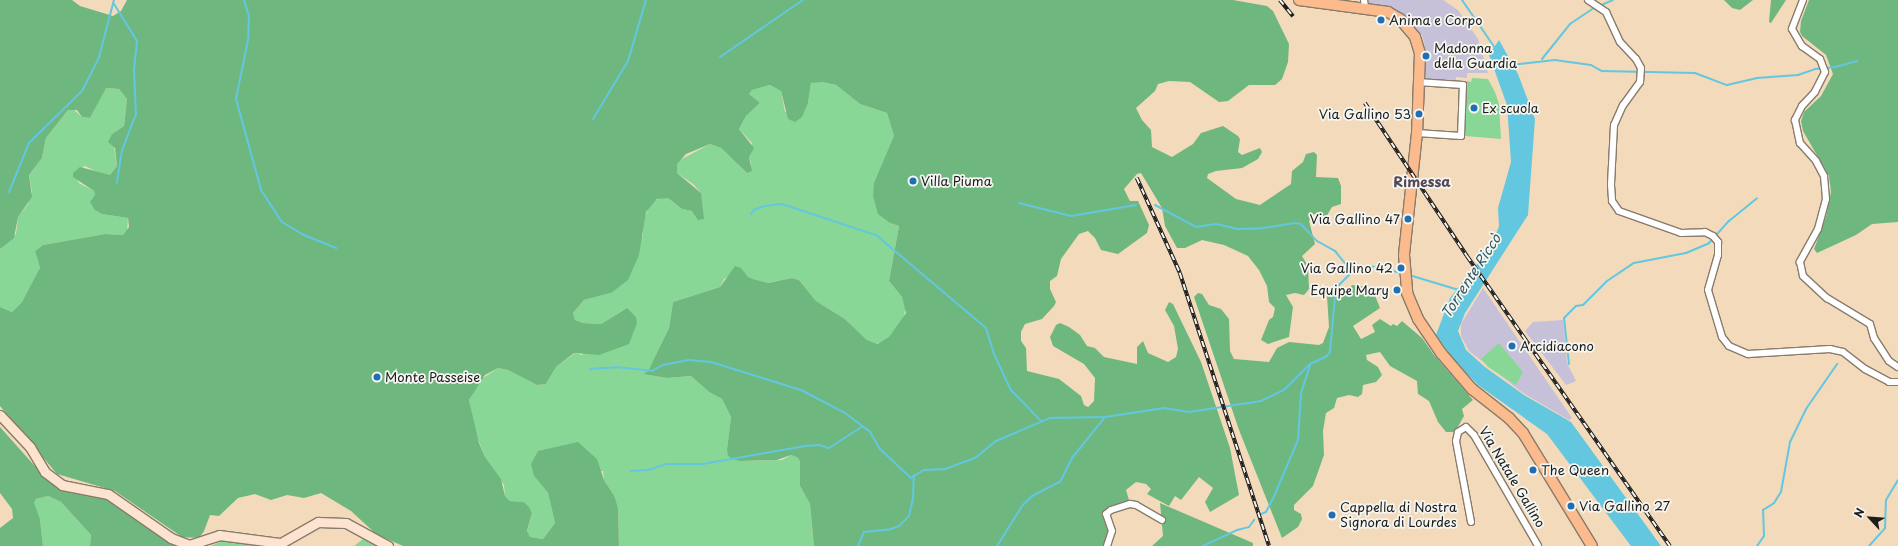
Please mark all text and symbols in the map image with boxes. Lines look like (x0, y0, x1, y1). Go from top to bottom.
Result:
place label: Anima e Corpo (1389, 12, 1484, 28)
marker: Anima e Corpo (1376, 15, 1386, 25)
place label: Madonna della Guardia (1434, 41, 1518, 72)
marker: Madonna della Guardia (1421, 51, 1431, 61)
place label: Ex scuola (1482, 100, 1541, 116)
marker: Ex scuola (1469, 103, 1479, 113)
place label: Via Gallino 53 (1320, 106, 1411, 122)
marker: Via Gallino 53 (1414, 109, 1424, 119)
place label: Villa Piuma (921, 173, 991, 189)
district label: Rimessa (1393, 174, 1451, 190)
marker: Villa Piuma (908, 176, 918, 186)
place label: Via Gallino 47 (1310, 211, 1400, 227)
marker: Via Gallino 47 (1403, 214, 1413, 224)
water label: Torrente Riccò (1437, 231, 1505, 321)
place label: Via Gallino 42 (1301, 260, 1393, 276)
marker: Via Gallino 42 (1396, 263, 1406, 273)
place label: Equipe Mary (1310, 282, 1389, 298)
marker: Equipe Mary (1392, 285, 1402, 295)
place label: Arcidiacono (1520, 338, 1594, 354)
marker: Arcidiacono (1507, 341, 1517, 351)
place label: Monte Passeise (385, 369, 480, 385)
marker: Monte Passeise (372, 372, 382, 382)
street label: Via Natale Gallino (1475, 423, 1549, 531)
place label: The Queen (1541, 462, 1609, 478)
marker: The Queen (1528, 465, 1538, 475)
place label: Via Gallino 27 (1579, 498, 1670, 514)
north arrow (1850, 498, 1890, 538)
place label: Cappella di Nostra Signora di Lourdes (1340, 500, 1456, 531)
marker: Via Gallino 27 (1566, 501, 1576, 511)
text: N (1849, 505, 1868, 520)
marker: Cappella di Nostra Signora di Lourdes (1327, 510, 1337, 520)

